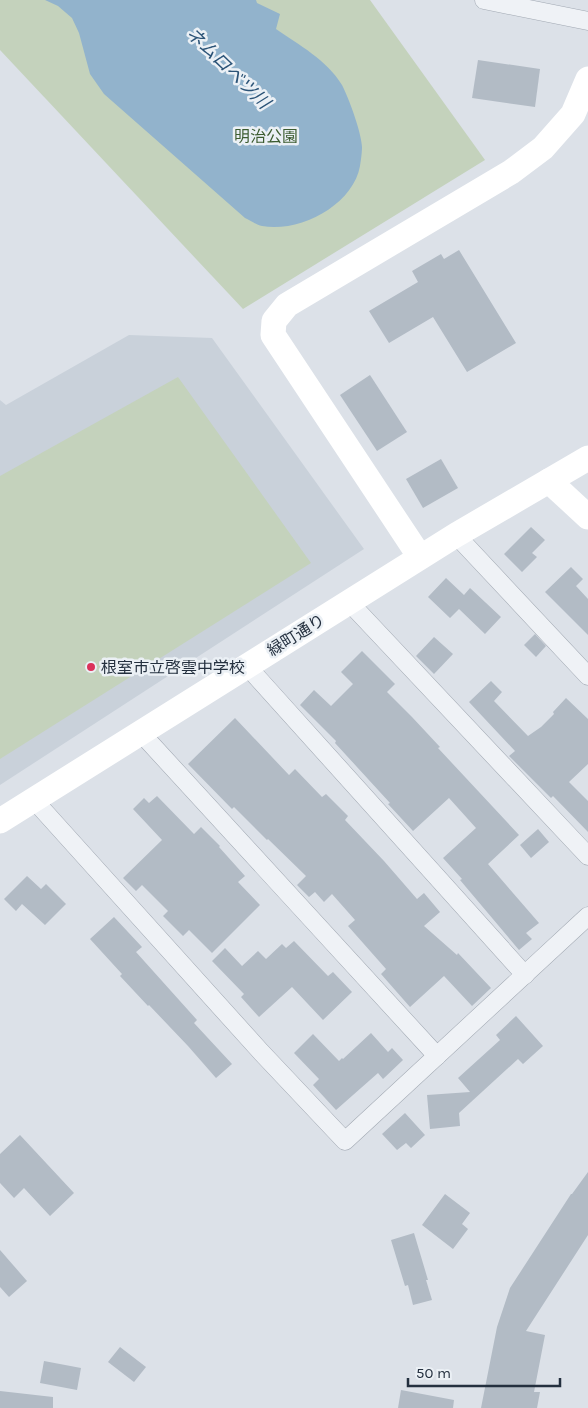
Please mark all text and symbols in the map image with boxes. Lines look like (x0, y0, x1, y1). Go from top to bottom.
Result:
water label: ネムロベツ川 (182, 23, 276, 115)
park label: 明治公園 (234, 127, 298, 146)
street label: 緑町通り (264, 610, 328, 660)
place label: 根室市立啓雲中学校 (101, 658, 245, 677)
marker: 根室市立啓雲中学校 (85, 661, 97, 673)
scale bar (408, 1356, 560, 1388)
text: 50 m (416, 1364, 451, 1382)

